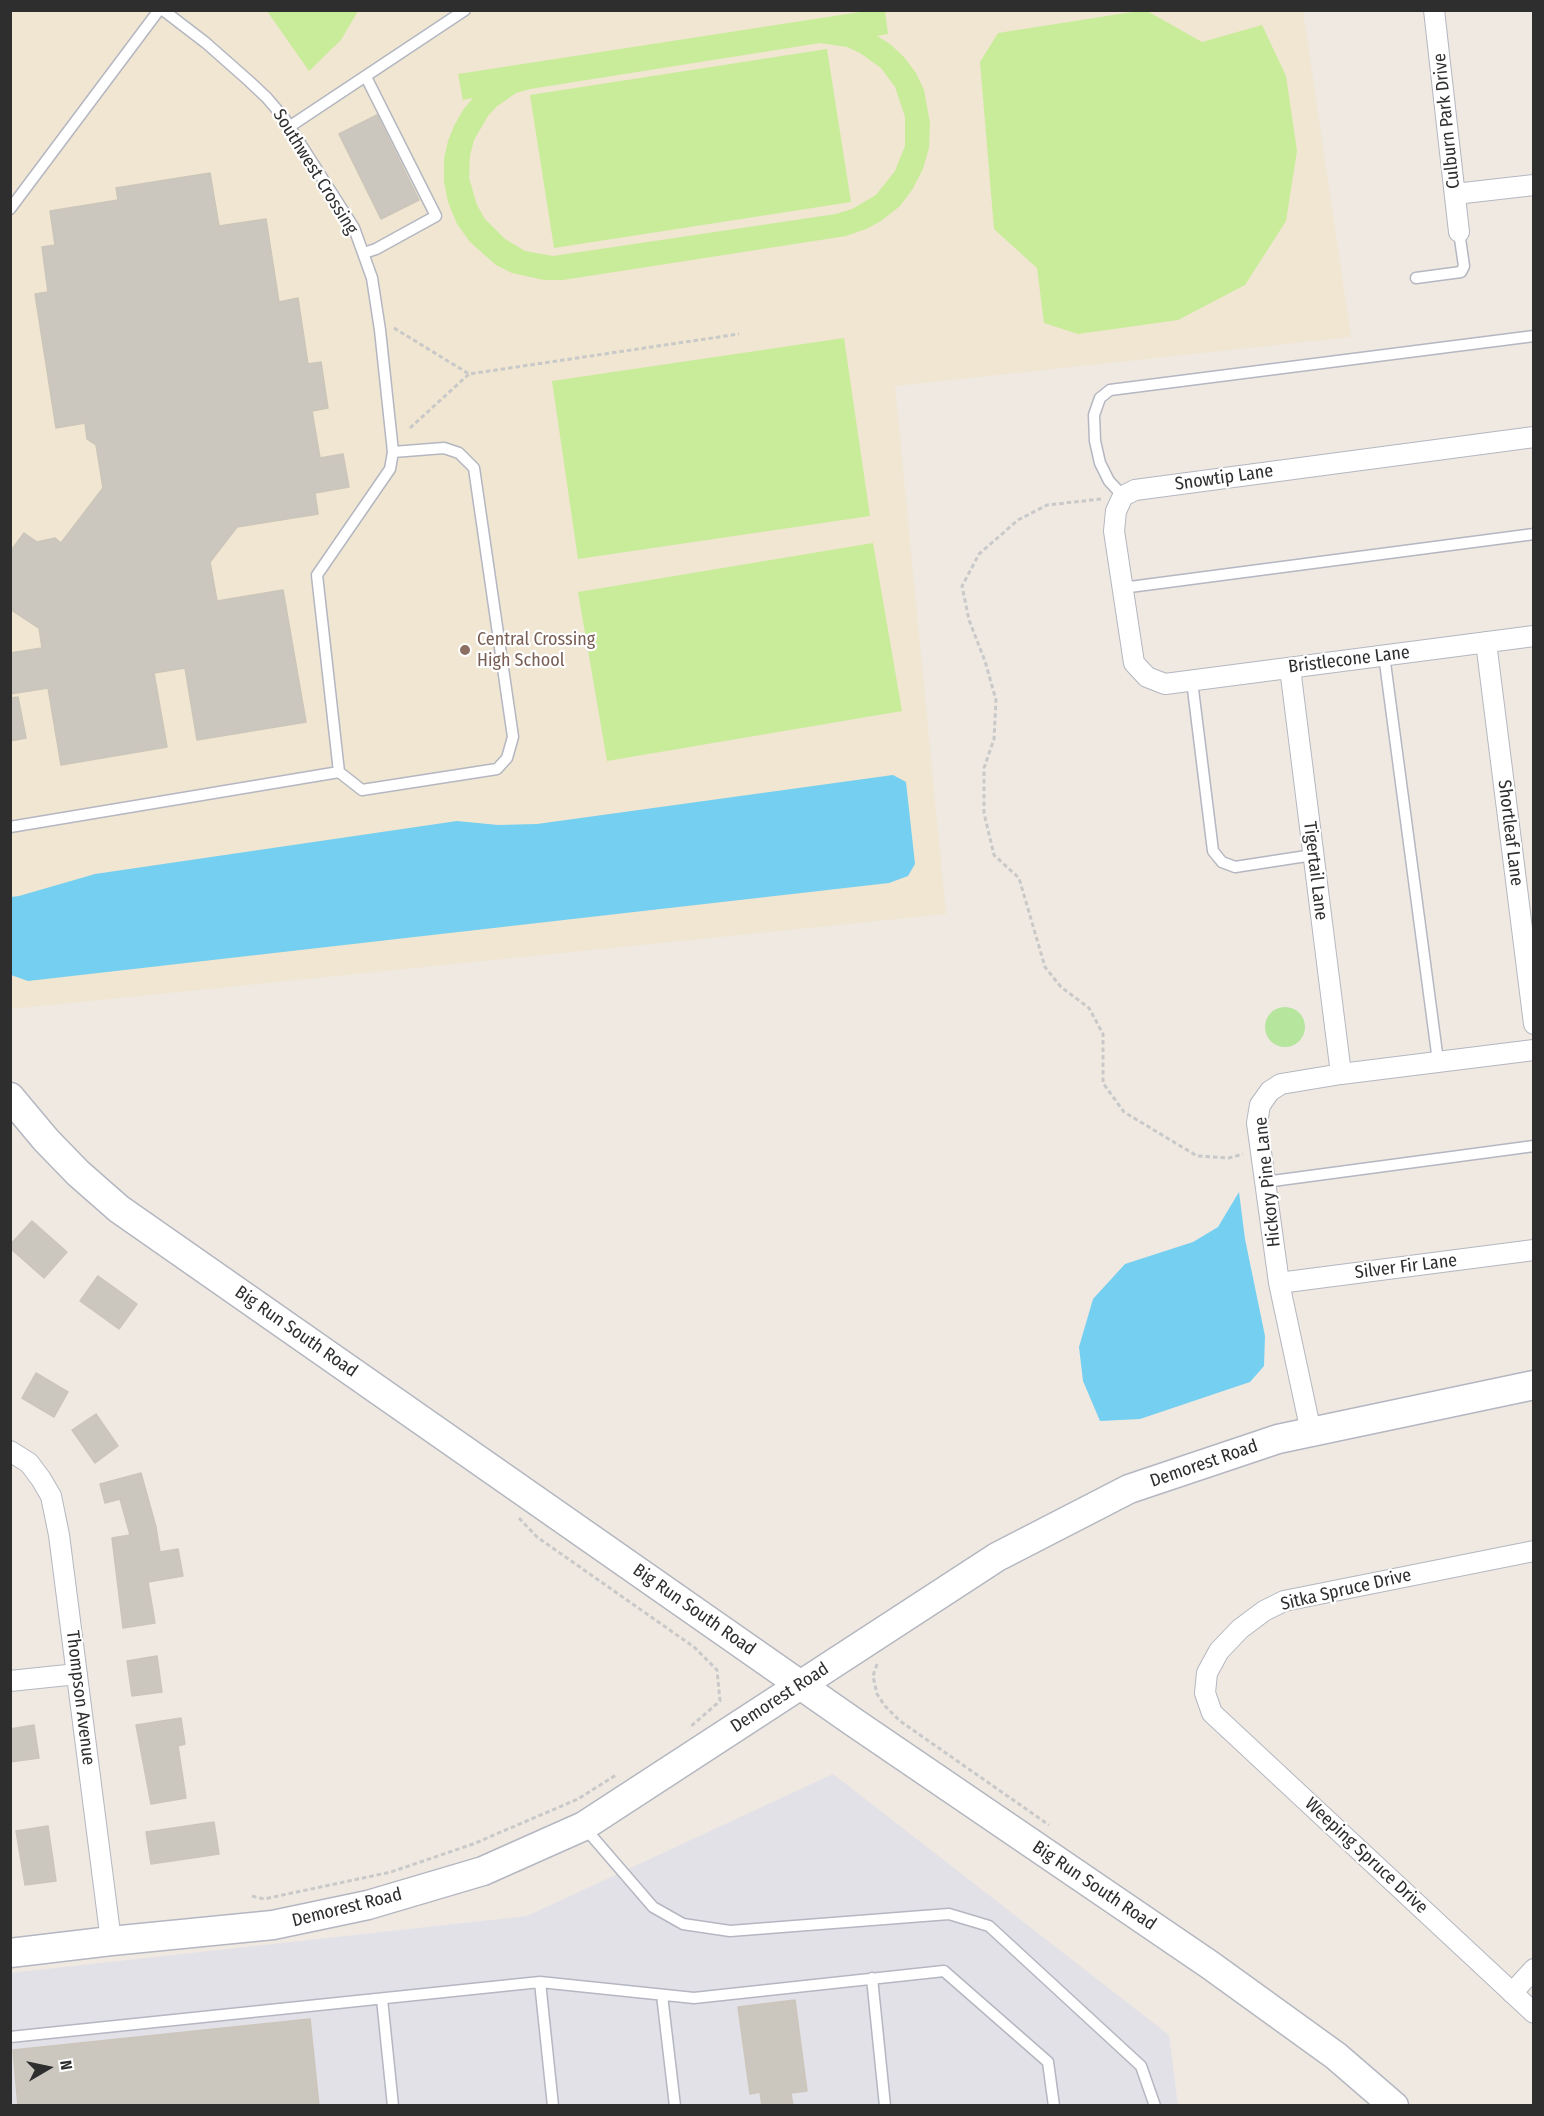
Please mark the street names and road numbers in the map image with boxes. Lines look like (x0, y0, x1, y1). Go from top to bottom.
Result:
street label: Culburn Park Drive (1429, 52, 1465, 190)
street label: Southwest Crossing (268, 105, 362, 239)
street label: Snowtip Lane (1174, 460, 1274, 496)
street label: Bristlecone Lane (1287, 642, 1411, 678)
street label: Shortleaf Lane (1493, 779, 1527, 887)
street label: Tigertail Lane (1298, 820, 1332, 922)
street label: Hickory Pine Lane (1250, 1116, 1286, 1248)
street label: Silver Fir Lane (1354, 1250, 1458, 1284)
street label: Big Run South Road (231, 1282, 361, 1382)
street label: Demorest Road (1147, 1435, 1261, 1493)
street label: Big Run South Road (629, 1560, 759, 1660)
street label: Sitka Spruce Drive (1279, 1564, 1413, 1616)
street label: Thompson Avenue (61, 1629, 99, 1767)
street label: Demorest Road (727, 1658, 833, 1738)
street label: Weeping Spruce Drive (1300, 1793, 1432, 1919)
street label: Big Run South Road (1028, 1837, 1160, 1935)
street label: Demorest Road (290, 1884, 404, 1932)

